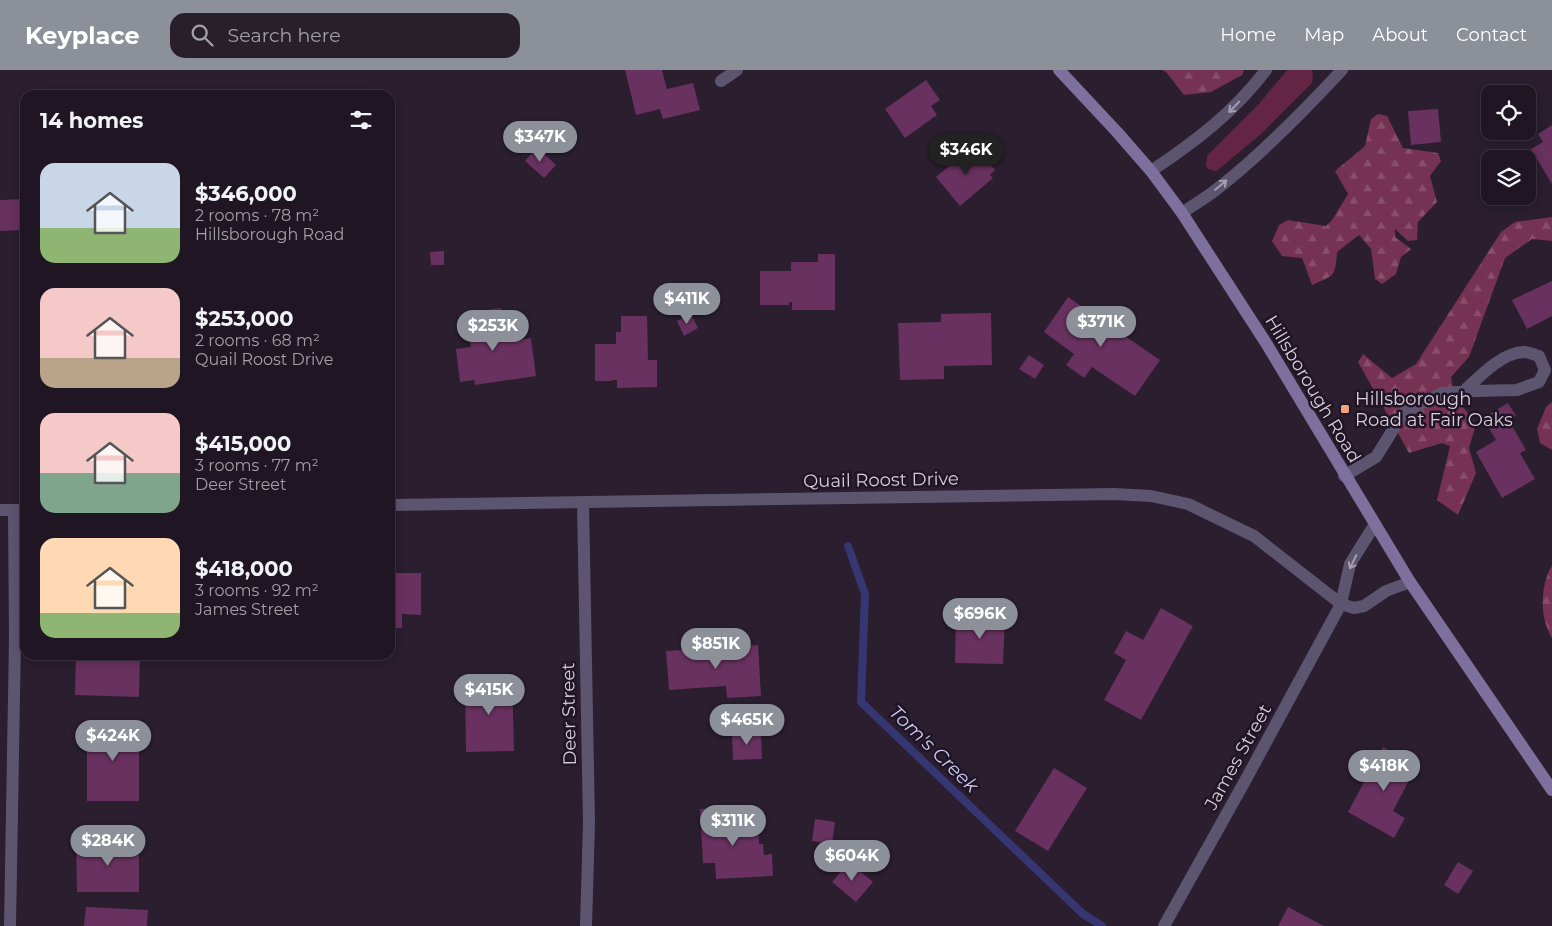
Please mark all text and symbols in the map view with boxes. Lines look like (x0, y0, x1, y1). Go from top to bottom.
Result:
search box (170, 13, 520, 58)
text: Keyplace (25, 21, 140, 50)
icon: search (188, 21, 216, 49)
text: Search here (228, 24, 341, 47)
text: Home (1220, 24, 1276, 46)
text: Map (1304, 24, 1344, 46)
text: About (1372, 24, 1428, 46)
text: Contact (1456, 24, 1527, 46)
map controls (1481, 85, 1536, 205)
button: locate (1481, 85, 1536, 140)
one-way arrow (1228, 100, 1240, 113)
icon: filters (347, 106, 375, 134)
text: 14 homes (40, 108, 144, 133)
pin: $347K (505, 121, 575, 163)
text: $347K (514, 127, 566, 146)
pin: $346K (931, 134, 1001, 176)
text: $346K (940, 140, 992, 159)
button: layers (1481, 150, 1536, 205)
one-way arrow (1215, 179, 1228, 190)
text: $346,000 (195, 181, 297, 206)
icon: home (80, 183, 140, 243)
text: 2 rooms · 78 m² (195, 206, 319, 225)
text: Hillsborough Road (195, 225, 344, 244)
pin: $411K (652, 282, 722, 325)
text: $411K (664, 289, 710, 308)
text: $253,000 (195, 306, 294, 331)
pin: $371K (1066, 306, 1136, 348)
icon: home (80, 308, 140, 368)
pin: $253K (458, 310, 528, 352)
street label: Hillsborough Road (1260, 311, 1366, 467)
text: $371K (1077, 312, 1125, 331)
text: $253K (468, 316, 518, 335)
text: 2 rooms · 68 m² (195, 331, 320, 350)
text: Quail Roost Drive (195, 350, 333, 369)
place label: Hillsborough Road at Fair Oaks (1355, 388, 1513, 431)
marker: Hillsborough Road at Fair Oaks (1339, 403, 1351, 415)
text: $415,000 (195, 431, 291, 456)
icon: home (80, 433, 140, 493)
text: 3 rooms · 77 m² (195, 456, 319, 475)
street label: Quail Roost Drive (803, 468, 959, 492)
text: Deer Street (195, 475, 287, 494)
one-way arrow (1347, 554, 1357, 569)
text: $418,000 (195, 556, 293, 581)
icon: home (80, 558, 140, 618)
text: 3 rooms · 92 m² (195, 581, 319, 600)
pin: $696K (945, 598, 1015, 640)
text: James Street (195, 600, 299, 619)
text: $696K (954, 604, 1006, 623)
pin: $851K (681, 628, 751, 670)
text: $851K (692, 634, 740, 653)
street label: Deer Street (557, 662, 581, 766)
pin: $415K (454, 674, 524, 716)
text: $415K (465, 680, 513, 699)
street label: James Street (1199, 700, 1276, 815)
water label: Tom's Creek (885, 701, 984, 798)
pin: $465K (712, 704, 782, 746)
text: $465K (721, 710, 773, 729)
pin: $424K (78, 720, 148, 762)
text: $424K (86, 726, 140, 745)
pin: $418K (1349, 750, 1419, 792)
text: $418K (1359, 756, 1409, 775)
pin: $311K (698, 804, 768, 847)
text: $311K (711, 811, 755, 830)
pin: $284K (73, 824, 143, 867)
text: $284K (81, 831, 135, 850)
pin: $604K (817, 840, 887, 882)
text: $604K (825, 846, 879, 865)

